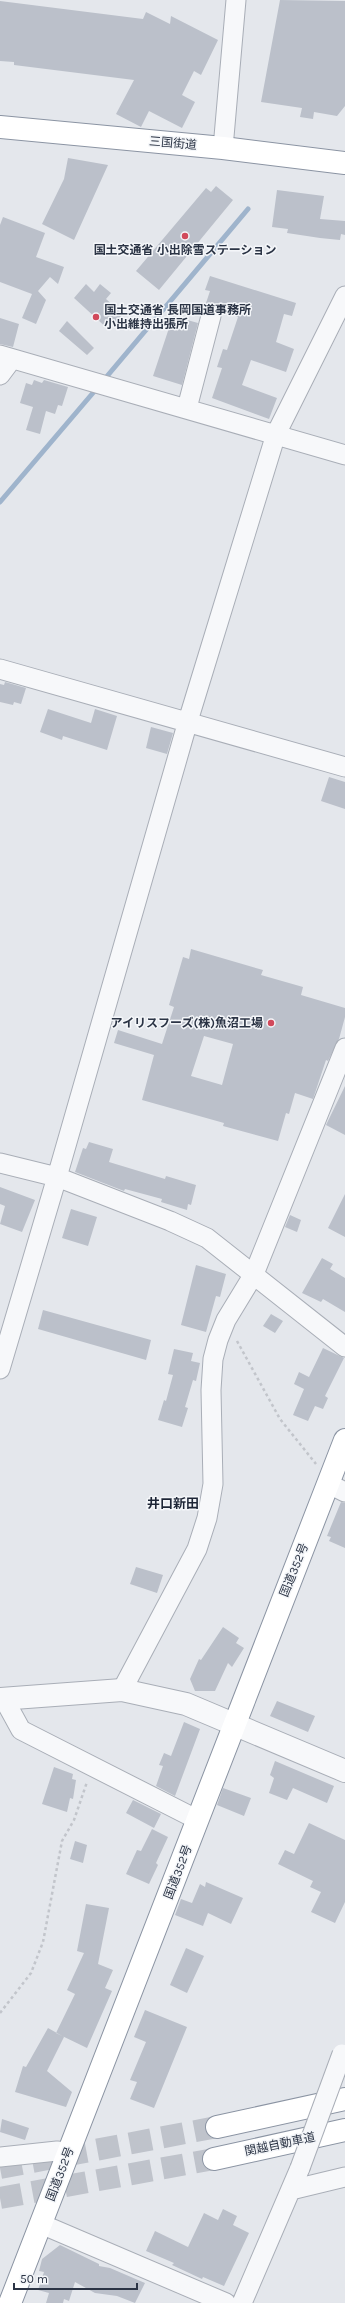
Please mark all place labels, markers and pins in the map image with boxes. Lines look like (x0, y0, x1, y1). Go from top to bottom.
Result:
marker: 国土交通省 小出除雪ステーション (180, 231, 190, 241)
place label: 国土交通省 小出除雪ステーション (94, 243, 276, 257)
place label: 国土交通省 長岡国道事務所 小出維持出張所 (104, 303, 251, 331)
marker: 国土交通省 長岡国道事務所 小出維持出張所 (91, 312, 101, 322)
place label: アイリスフーズ(株)魚沼工場 (111, 1016, 263, 1030)
marker: アイリスフーズ(株)魚沼工場 (266, 1018, 276, 1028)

